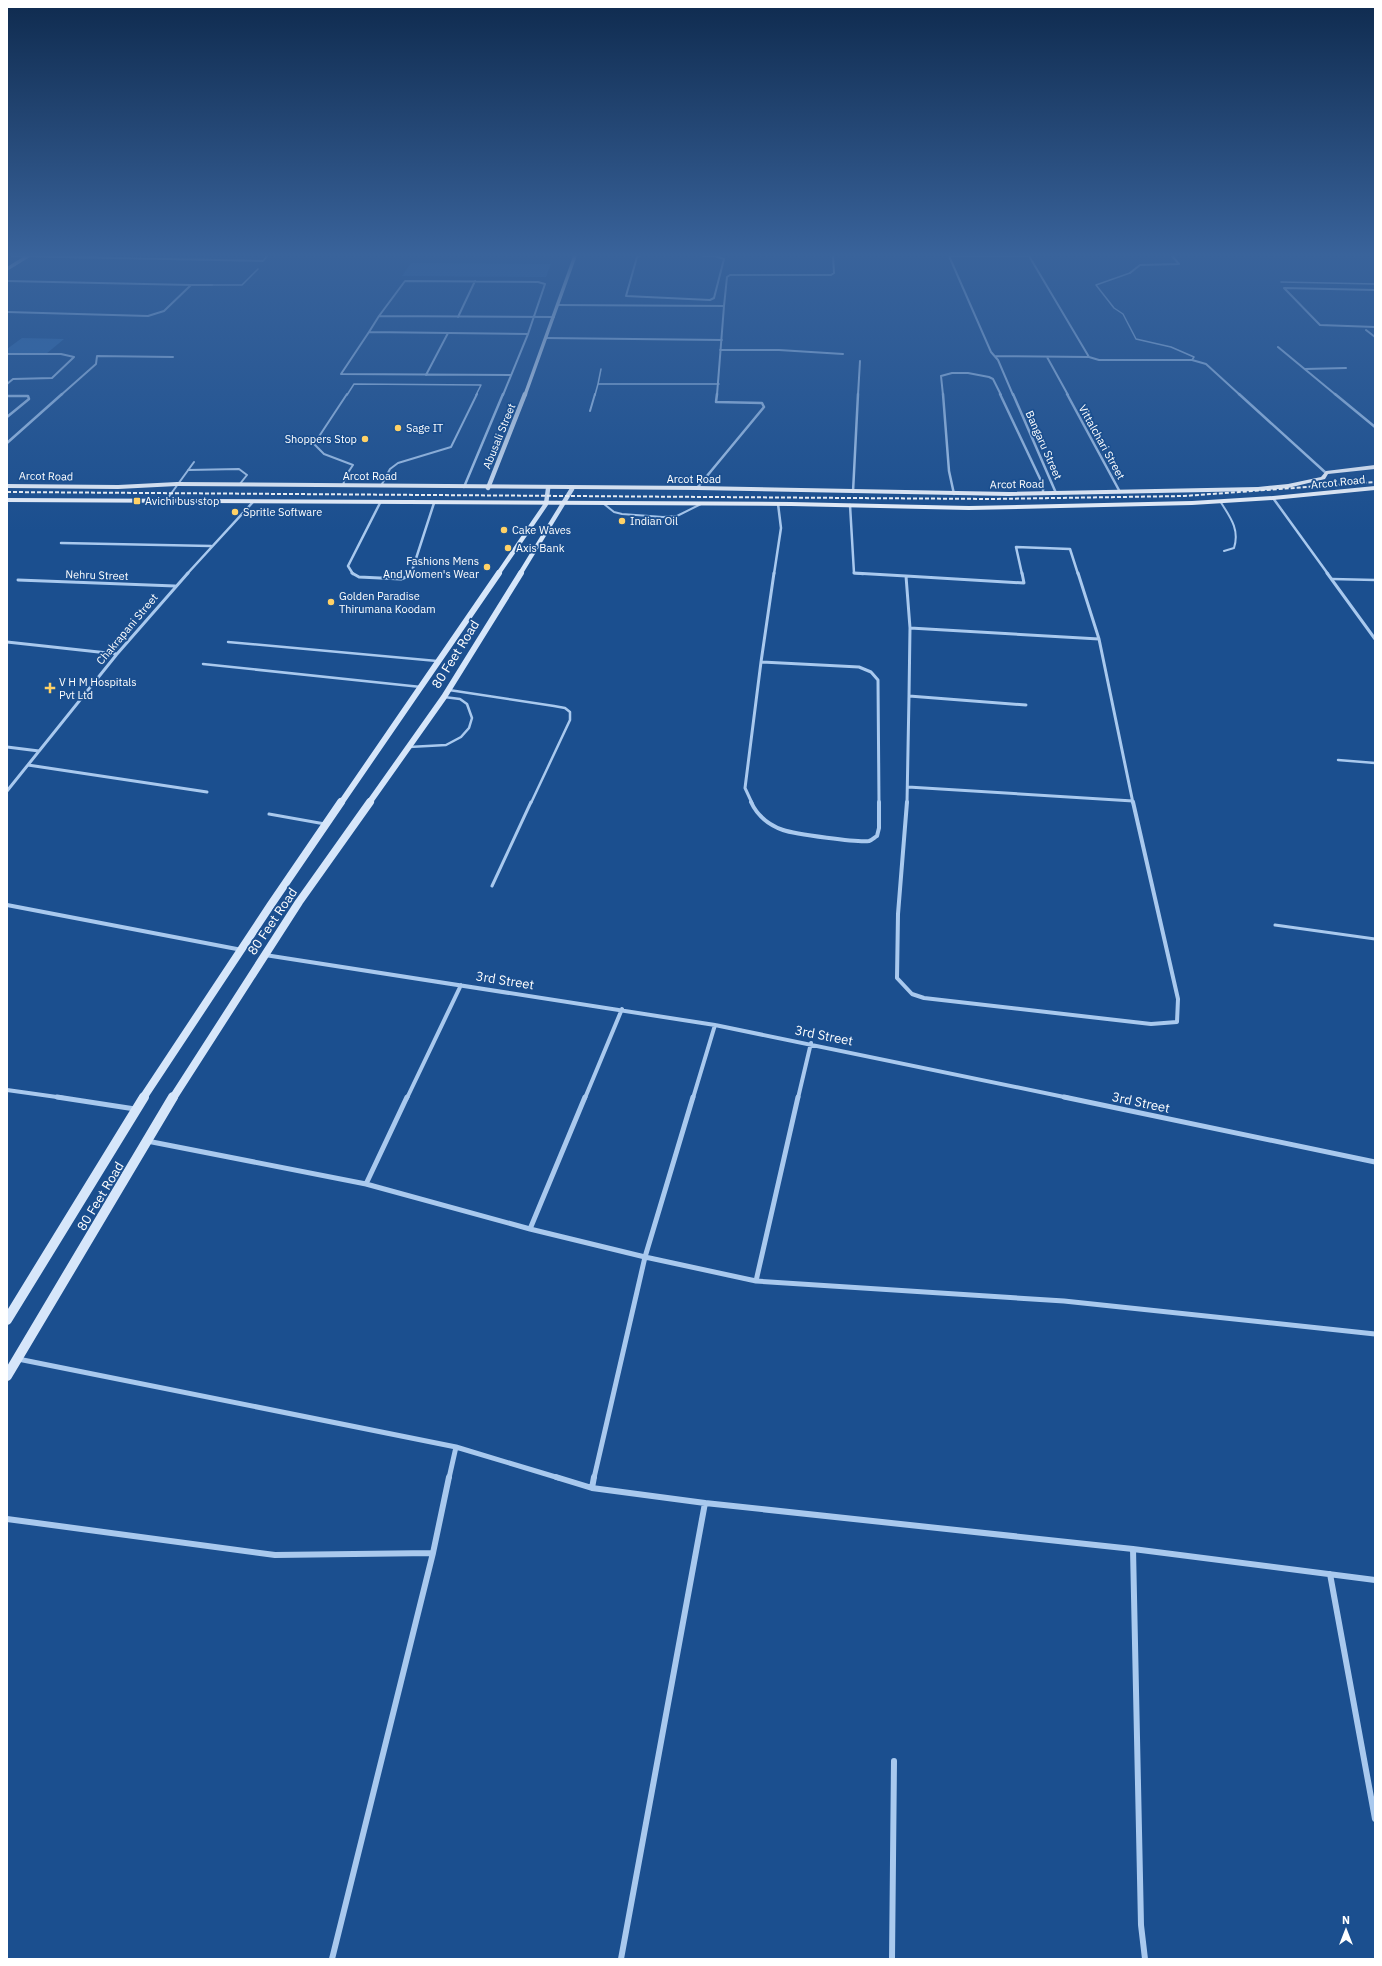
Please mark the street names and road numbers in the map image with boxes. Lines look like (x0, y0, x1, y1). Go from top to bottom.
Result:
street label: Abusali Street (480, 401, 519, 471)
street label: Vittalchari Street (1076, 402, 1128, 482)
street label: Bangaru Street (1023, 408, 1066, 482)
street label: Arcot Road (19, 469, 73, 483)
street label: Arcot Road (343, 469, 397, 483)
street label: Arcot Road (667, 472, 721, 486)
street label: Arcot Road (1310, 472, 1366, 492)
street label: Arcot Road (990, 477, 1044, 491)
street label: Nehru Street (65, 567, 129, 583)
street label: Chakrapani Street (93, 590, 161, 667)
street label: 80 Feet Road (428, 617, 483, 692)
street label: 80 Feet Road (244, 884, 301, 958)
street label: 3rd Street (475, 968, 535, 993)
street label: 3rd Street (793, 1022, 854, 1049)
street label: 3rd Street (1110, 1088, 1171, 1117)
street label: 80 Feet Road (73, 1159, 128, 1234)

